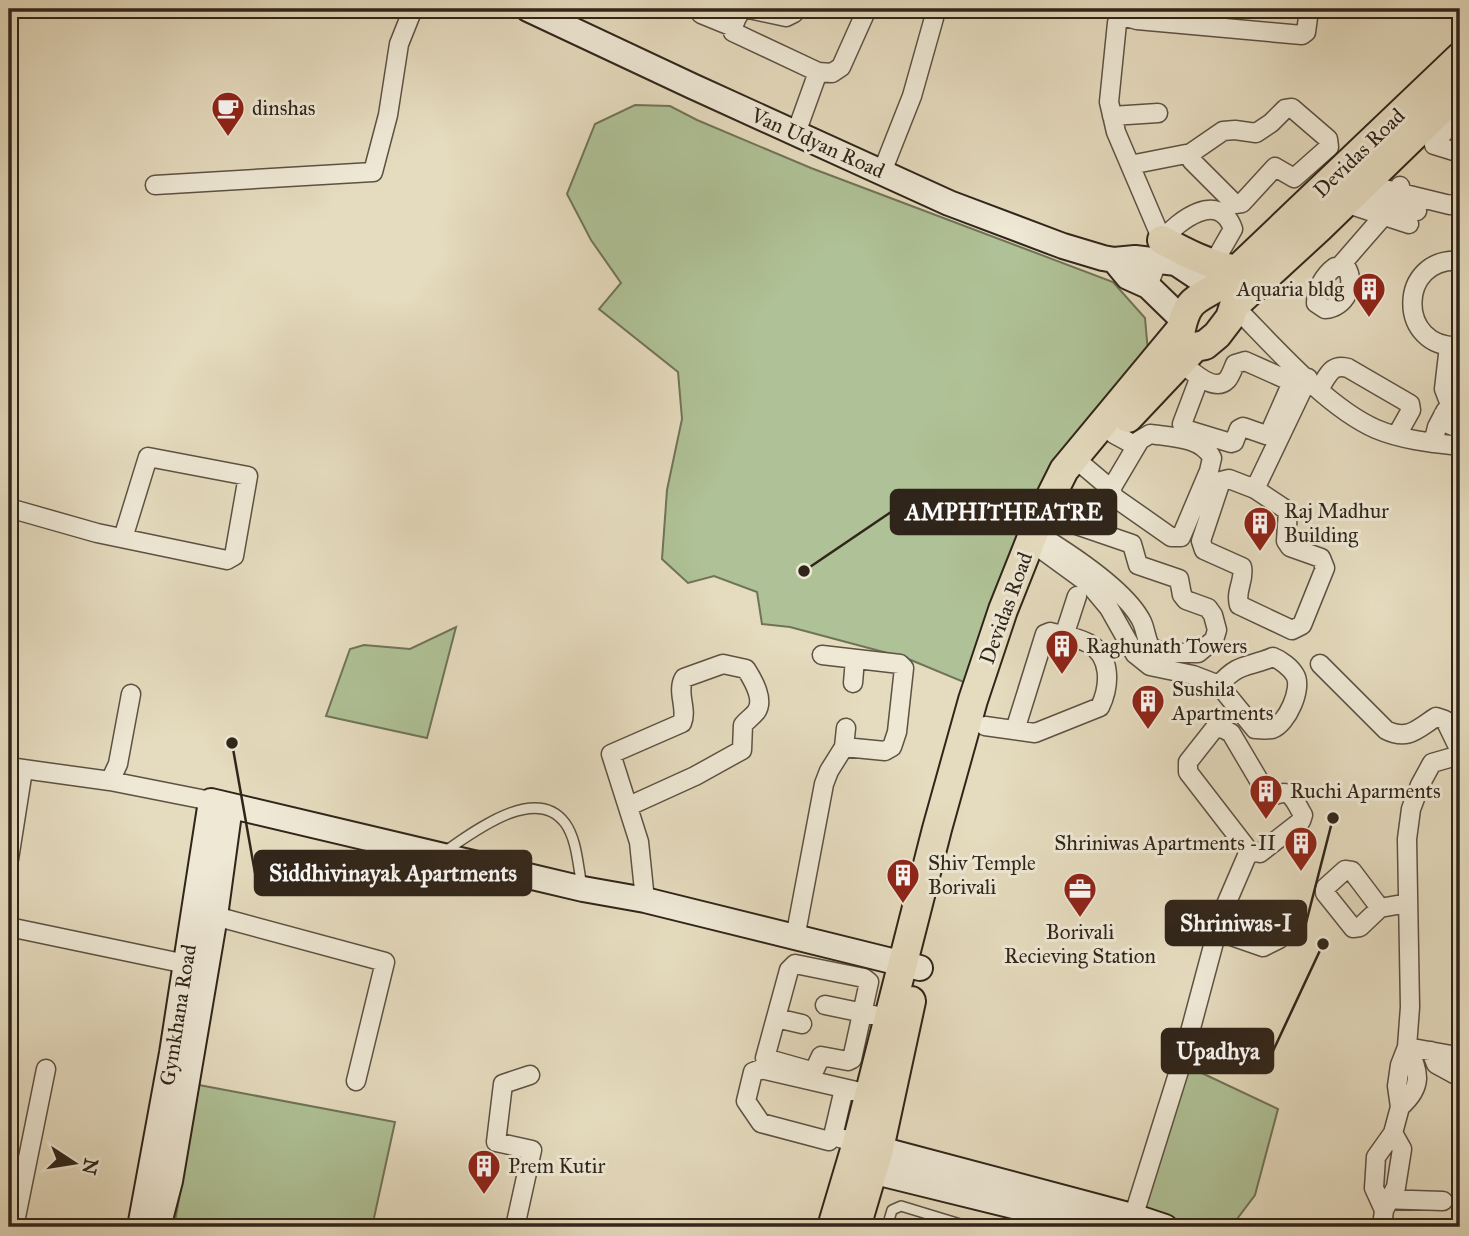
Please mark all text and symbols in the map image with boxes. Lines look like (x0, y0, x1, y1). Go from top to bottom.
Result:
cafe icon: dinshas (209, 89, 247, 138)
place label: dinshas (252, 95, 316, 121)
street label: Van Udyan Road (746, 102, 889, 184)
street label: Devidas Road (1308, 103, 1411, 203)
building icon: Aquaria bldg (1350, 270, 1388, 319)
place label: Aquaria bldg (1236, 276, 1344, 302)
callout: AMPHITHEATRE (891, 490, 1116, 534)
text: AMPHITHEATRE (903, 498, 1103, 526)
place label: Raj Madhur Building (1284, 498, 1389, 548)
building icon: Raj Madhur Building (1241, 504, 1279, 553)
street label: Devidas Road (974, 548, 1038, 668)
building icon: Raghunath Towers (1043, 627, 1081, 676)
place label: Raghunath Towers (1086, 633, 1247, 659)
place label: Sushila Apartments (1171, 676, 1274, 726)
building icon: Sushila Apartments (1129, 682, 1167, 731)
building icon: Ruchi Aparments (1247, 772, 1285, 821)
place label: Ruchi Aparments (1290, 778, 1441, 804)
building icon: Shriniwas Apartments -II (1282, 824, 1320, 873)
place label: Shriniwas Apartments -II (1054, 830, 1276, 856)
place label: Shiv Temple Borivali (928, 850, 1036, 900)
callout: Siddhivinayak Apartments (255, 851, 531, 895)
building icon: Shiv Temple Borivali (884, 856, 922, 905)
text: Siddhivinayak Apartments (269, 859, 518, 888)
office icon: Borivali Recieving Station (1061, 870, 1099, 919)
callout: Shriniwas-I (1166, 901, 1306, 945)
text: Shriniwas-I (1180, 909, 1292, 937)
place label: Borivali Recieving Station (1004, 919, 1156, 969)
street label: Gymkhana Road (154, 942, 202, 1087)
callout: Upadhya (1162, 1029, 1273, 1073)
text: Upadhya (1176, 1037, 1261, 1066)
north arrow (38, 1128, 108, 1198)
building icon: Prem Kutir (465, 1147, 503, 1196)
place label: Prem Kutir (508, 1153, 605, 1179)
text: N (77, 1156, 103, 1177)

